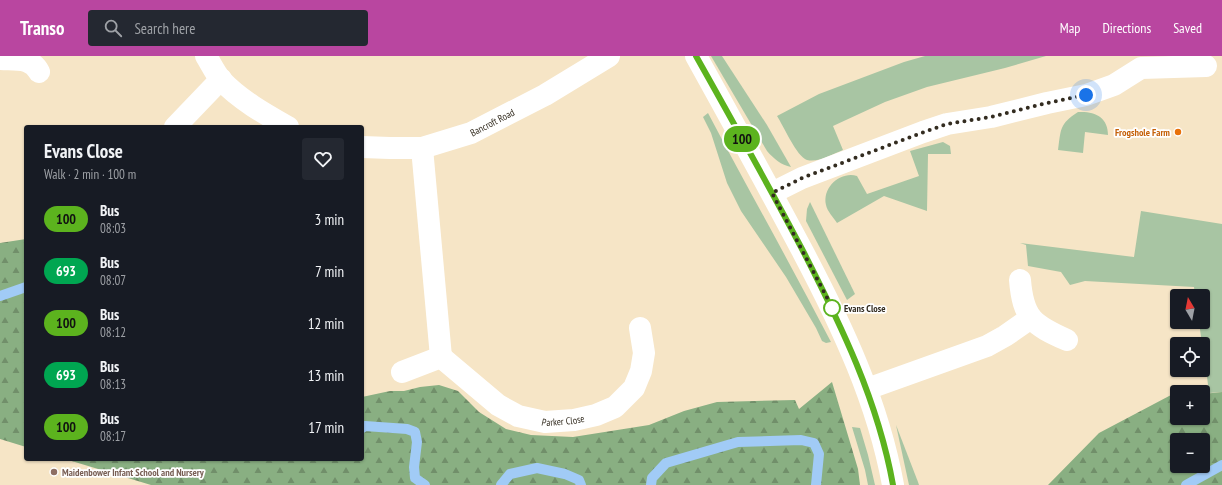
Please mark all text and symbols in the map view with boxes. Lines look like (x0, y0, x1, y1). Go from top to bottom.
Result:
search box (88, 10, 368, 46)
text: Transo (20, 16, 64, 40)
icon: search (102, 17, 124, 39)
text: Search here (134, 19, 195, 38)
text: Map (1060, 19, 1080, 37)
text: Directions (1102, 19, 1151, 37)
text: Saved (1173, 19, 1202, 37)
your location (1076, 85, 1096, 105)
street label: Bancroft Road (468, 105, 516, 139)
line badge: 100 (719, 126, 765, 152)
place label: Frogshole Farm (1115, 126, 1170, 139)
marker: Frogshole Farm (1173, 127, 1183, 137)
text: 100 (732, 130, 752, 148)
button: heart (302, 138, 344, 180)
text: Evans Close (44, 139, 123, 163)
text: Walk · 2 min · 100 m (44, 166, 136, 183)
text: Bus (100, 201, 119, 220)
text: 100 (56, 210, 76, 228)
text: 3 min (314, 210, 344, 229)
text: 08:03 (100, 220, 126, 237)
text: Bus (100, 253, 119, 272)
text: 693 (56, 262, 76, 280)
text: 7 min (315, 262, 344, 281)
text: 08:07 (100, 272, 126, 289)
north arrow (1170, 289, 1210, 329)
map controls (1170, 289, 1210, 473)
marker: Evans Close (823, 299, 841, 317)
place label: Evans Close (844, 302, 886, 315)
text: Bus (100, 305, 119, 324)
text: 100 (56, 314, 76, 332)
text: 12 min (308, 314, 344, 333)
text: 08:12 (100, 324, 126, 341)
button: locate (1170, 337, 1210, 377)
text: Bus (100, 357, 119, 376)
text: 693 (56, 366, 76, 384)
text: 13 min (308, 366, 344, 385)
text: 08:13 (100, 376, 126, 393)
button: + (1170, 385, 1210, 425)
text: Bus (100, 409, 119, 428)
street label: Parker Close (541, 411, 586, 429)
text: 100 (56, 418, 76, 436)
text: 17 min (308, 418, 344, 437)
text: 08:17 (100, 428, 126, 445)
button: − (1170, 433, 1210, 473)
place label: Maidenbower Infant School and Nursery (62, 466, 205, 479)
marker: Maidenbower Infant School and Nursery (49, 467, 59, 477)

